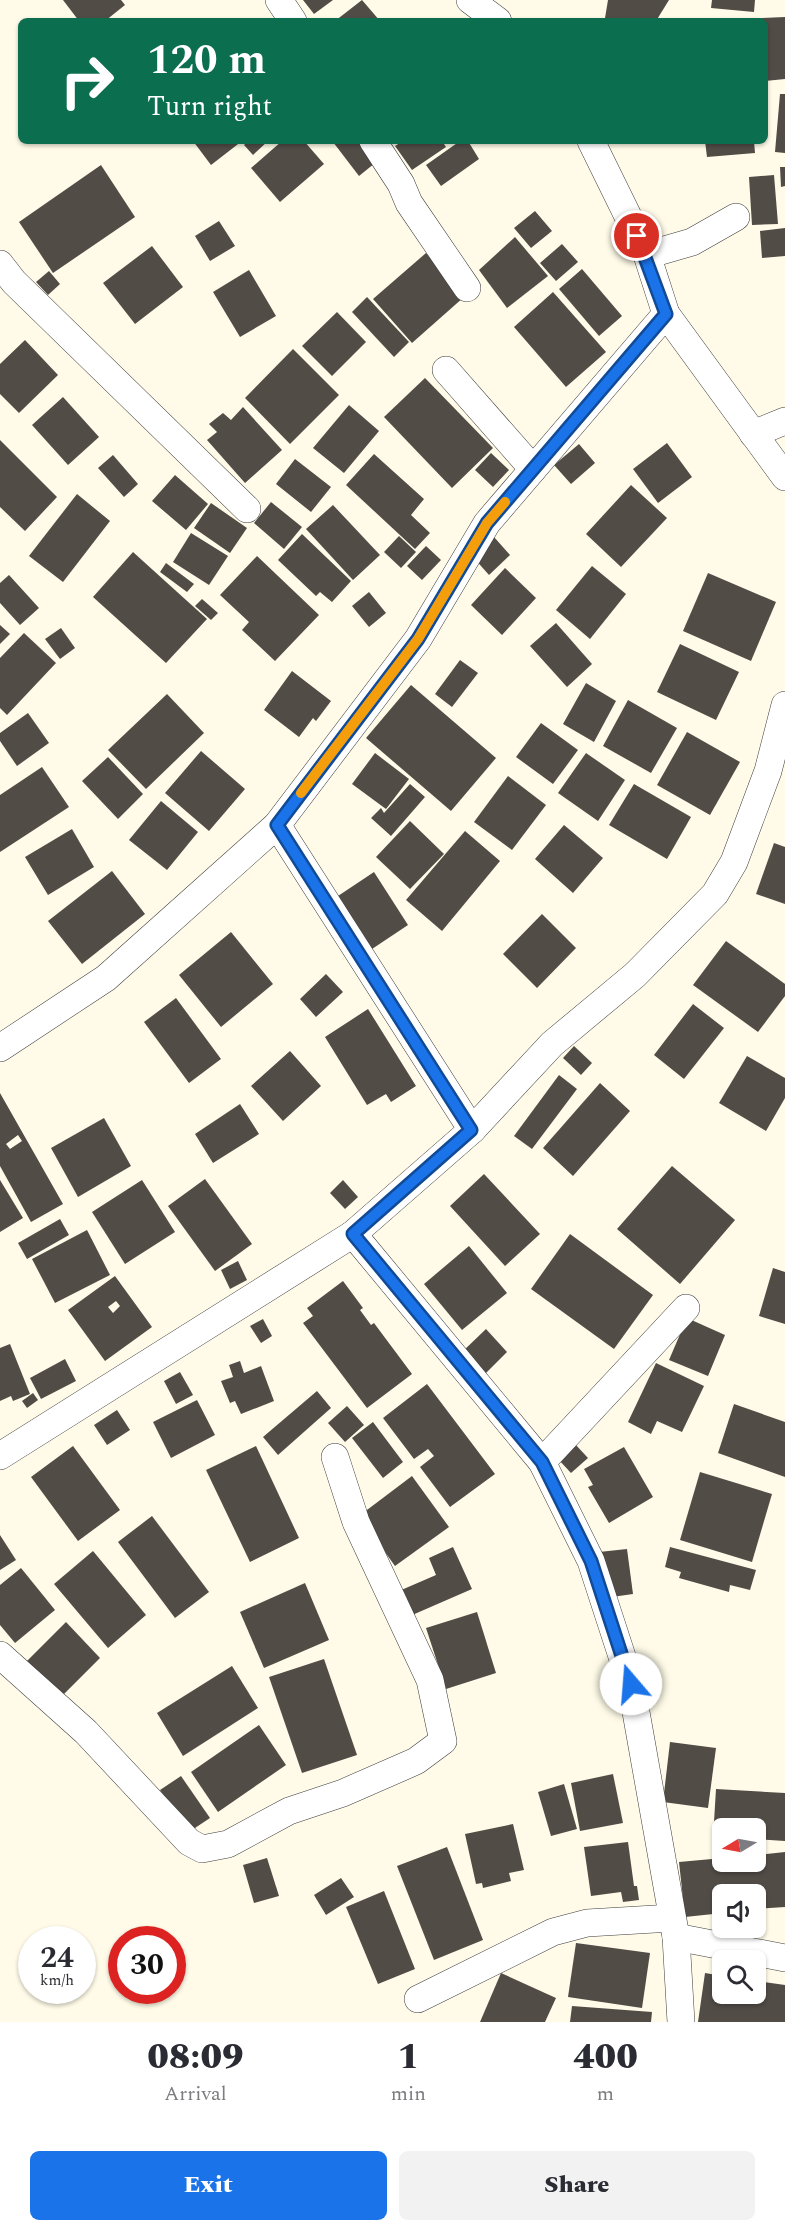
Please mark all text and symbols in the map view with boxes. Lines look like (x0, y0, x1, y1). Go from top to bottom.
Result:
text: 120 m (147, 29, 266, 92)
icon: right (48, 42, 126, 120)
text: Turn right (147, 86, 272, 128)
pin (611, 210, 662, 261)
icon: arrive (620, 219, 653, 252)
position arrow (599, 1652, 663, 1716)
north arrow (712, 1818, 766, 1872)
map controls (712, 1818, 766, 2004)
button: sound (712, 1884, 766, 1938)
speed limit sign: 30 (108, 1926, 186, 2004)
text: 24 (40, 1935, 74, 1981)
button: search (712, 1950, 766, 2004)
text: km/h (40, 1969, 74, 1992)
text: 08:09 (147, 2030, 244, 2085)
text: 1 (398, 2030, 419, 2085)
text: 400 (573, 2030, 638, 2085)
text: Arrival (164, 2079, 227, 2109)
text: min (391, 2079, 426, 2109)
text: m (597, 2079, 614, 2109)
button: Exit (30, 2151, 387, 2220)
button: Share (399, 2151, 755, 2220)

